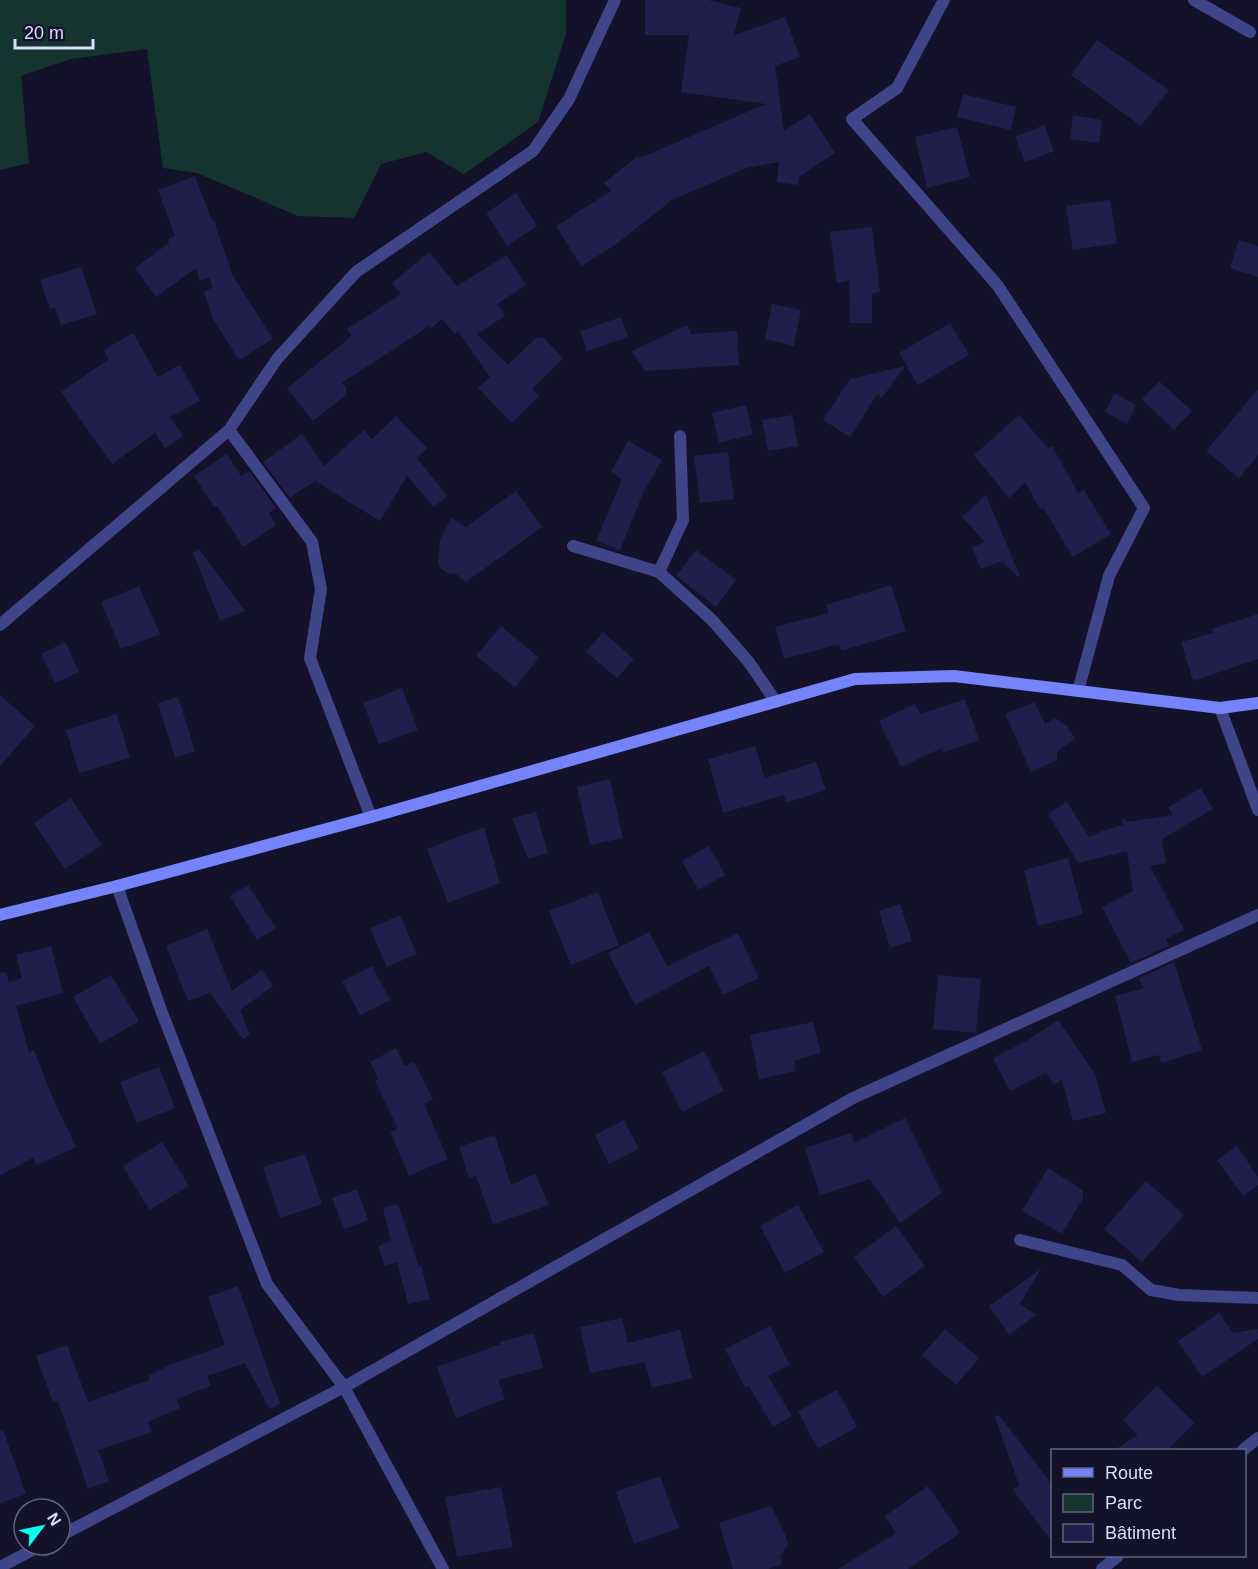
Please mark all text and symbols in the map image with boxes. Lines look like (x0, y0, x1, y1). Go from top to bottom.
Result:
scale bar (15, 12, 93, 50)
text: 20 m (24, 23, 64, 43)
legend (1051, 1449, 1246, 1557)
text: Route (1105, 1463, 1153, 1483)
text: Parc (1105, 1493, 1142, 1513)
north arrow (12, 1497, 72, 1557)
text: N (44, 1510, 65, 1529)
text: Bâtiment (1105, 1523, 1176, 1543)

